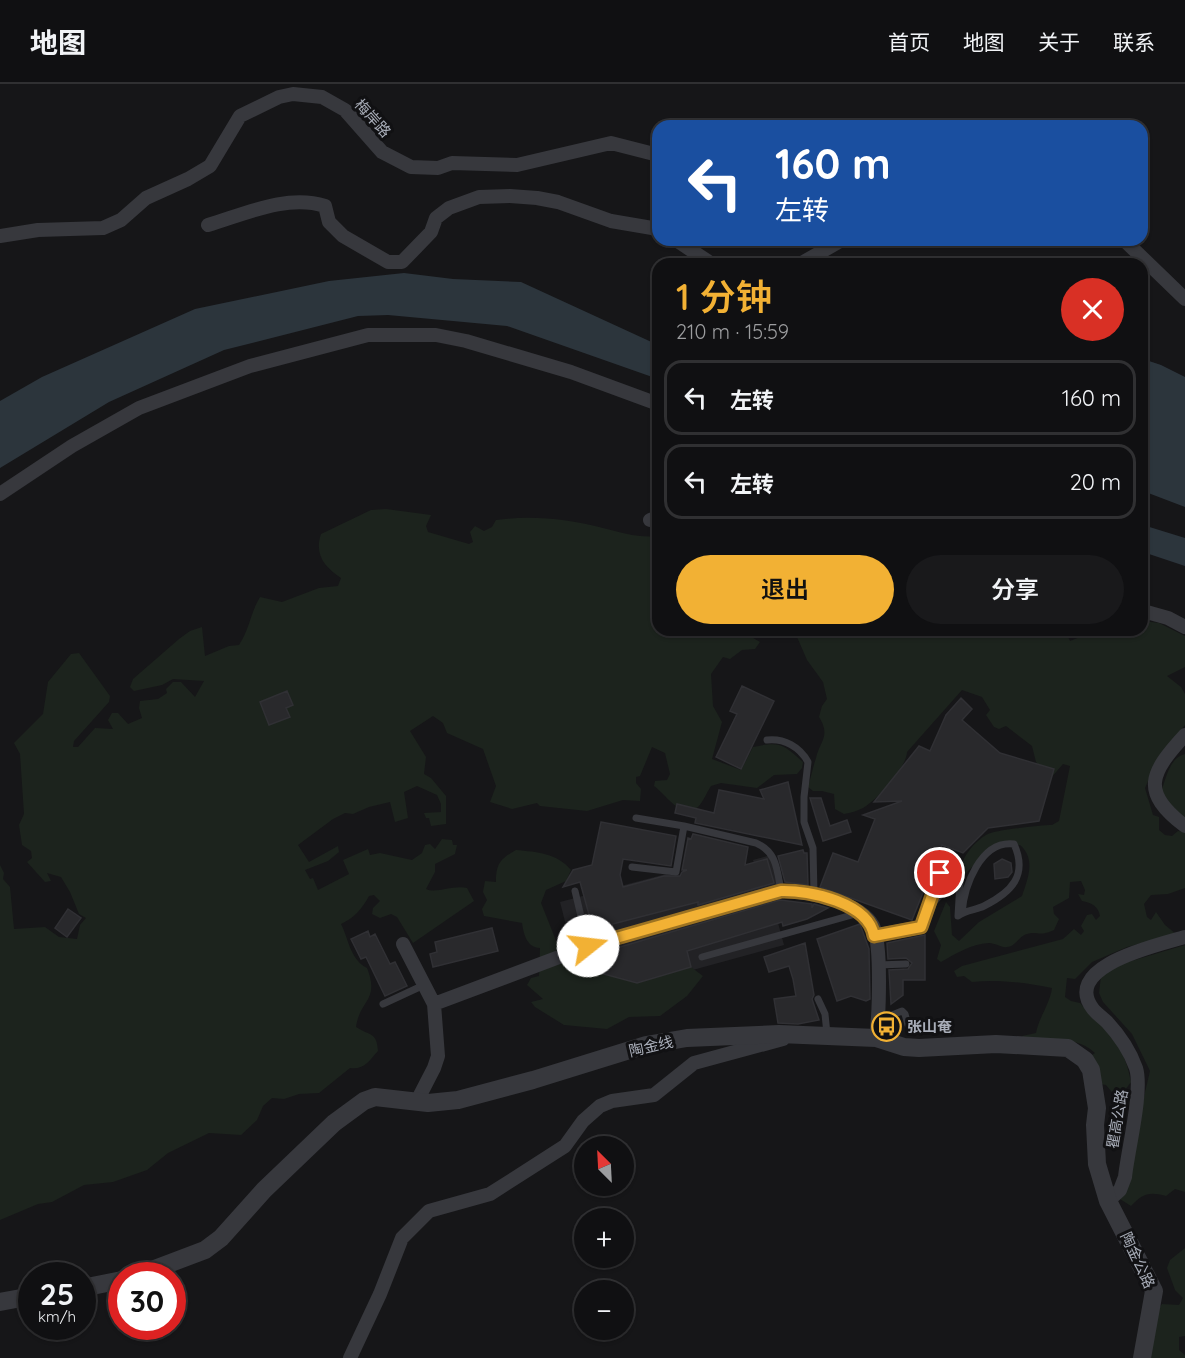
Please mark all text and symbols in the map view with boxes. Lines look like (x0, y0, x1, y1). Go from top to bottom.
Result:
text: 地图 (30, 25, 86, 60)
text: 首页 (888, 29, 930, 55)
text: 地图 (963, 29, 1005, 55)
text: 关于 (1038, 29, 1080, 55)
text: 联系 (1113, 29, 1155, 55)
street label: 梅岸路 (351, 95, 395, 141)
text: 160 m (775, 137, 891, 190)
icon: left (676, 144, 754, 222)
text: 左转 (775, 193, 829, 227)
text: 1 分钟 (676, 274, 772, 319)
button: close (1061, 278, 1124, 341)
text: 210 m · 15:59 (676, 319, 789, 344)
icon: left (679, 381, 712, 414)
text: 160 m (1062, 384, 1121, 412)
text: 左转 (730, 386, 774, 414)
icon: left (679, 465, 712, 498)
text: 20 m (1070, 468, 1121, 496)
text: 左转 (730, 470, 774, 498)
button: 退出 (676, 555, 894, 624)
button: 分享 (906, 555, 1124, 624)
pin (914, 847, 965, 898)
icon: arrive (923, 856, 956, 889)
position arrow (556, 914, 620, 978)
bus stop icon: 张山奄 (870, 1010, 902, 1042)
place label: 张山奄 (907, 1017, 952, 1036)
street label: 陶金线 (627, 1032, 675, 1060)
street label: 瞿高公路 (1102, 1088, 1132, 1150)
north arrow (574, 1136, 634, 1196)
map controls (574, 1136, 634, 1340)
button: + (574, 1208, 634, 1268)
street label: 陶金公路 (1117, 1229, 1159, 1291)
speed limit sign: 30 (108, 1262, 186, 1340)
text: 25 (40, 1275, 74, 1313)
button: − (574, 1280, 634, 1340)
text: km/h (38, 1307, 76, 1326)

